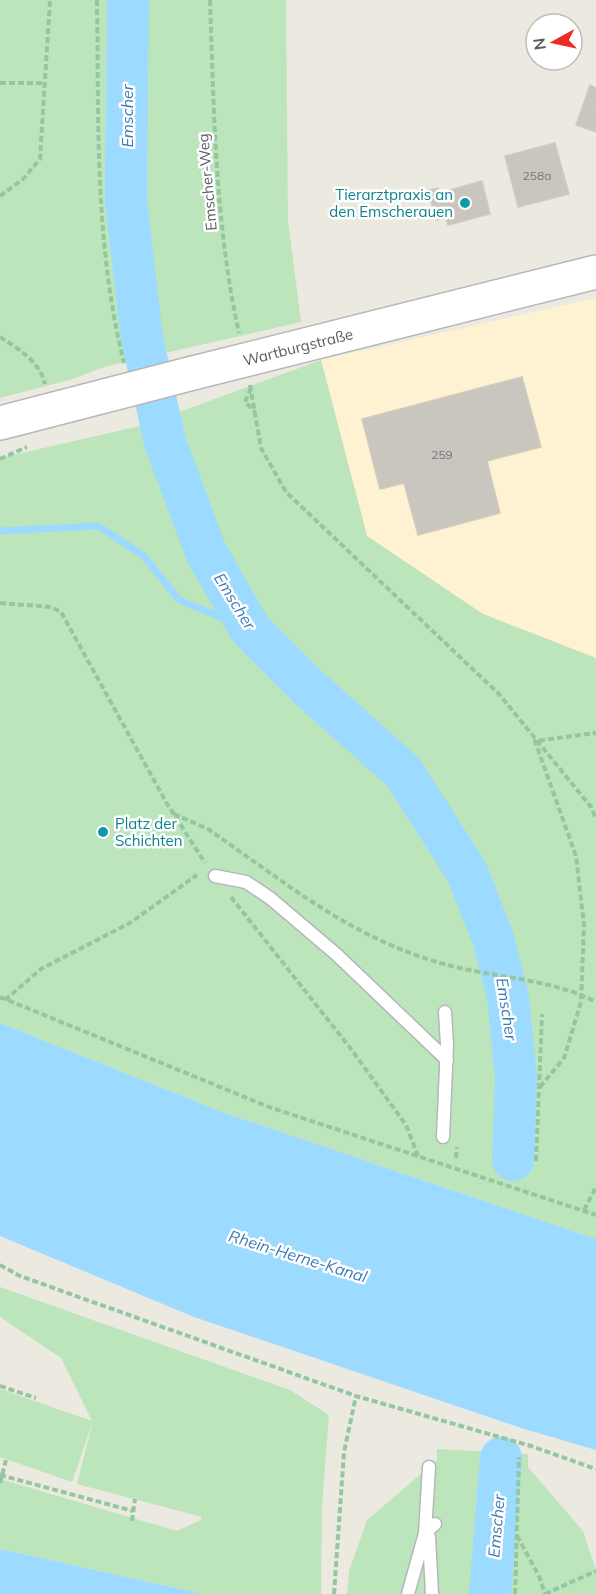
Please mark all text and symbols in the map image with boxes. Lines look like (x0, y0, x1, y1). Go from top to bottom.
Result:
north arrow (524, 12, 584, 72)
text: N (528, 37, 550, 51)
water label: Emscher (117, 83, 137, 148)
street label: Emscher-Weg (193, 133, 221, 231)
house number: 258a (523, 168, 551, 183)
place label: Tierarztpraxis an den Emscherauen (329, 185, 453, 221)
marker: Tierarztpraxis an den Emscherauen (458, 196, 472, 210)
street label: Wartburgstraße (241, 324, 355, 370)
house number: 259 (431, 447, 453, 462)
water label: Emscher (210, 569, 261, 634)
place label: Platz der Schichten (115, 814, 182, 850)
marker: Platz der Schichten (96, 825, 110, 839)
water label: Emscher (492, 976, 522, 1043)
water label: Rhein-Herne-Kanal (226, 1225, 370, 1287)
water label: Emscher (483, 1492, 509, 1558)

